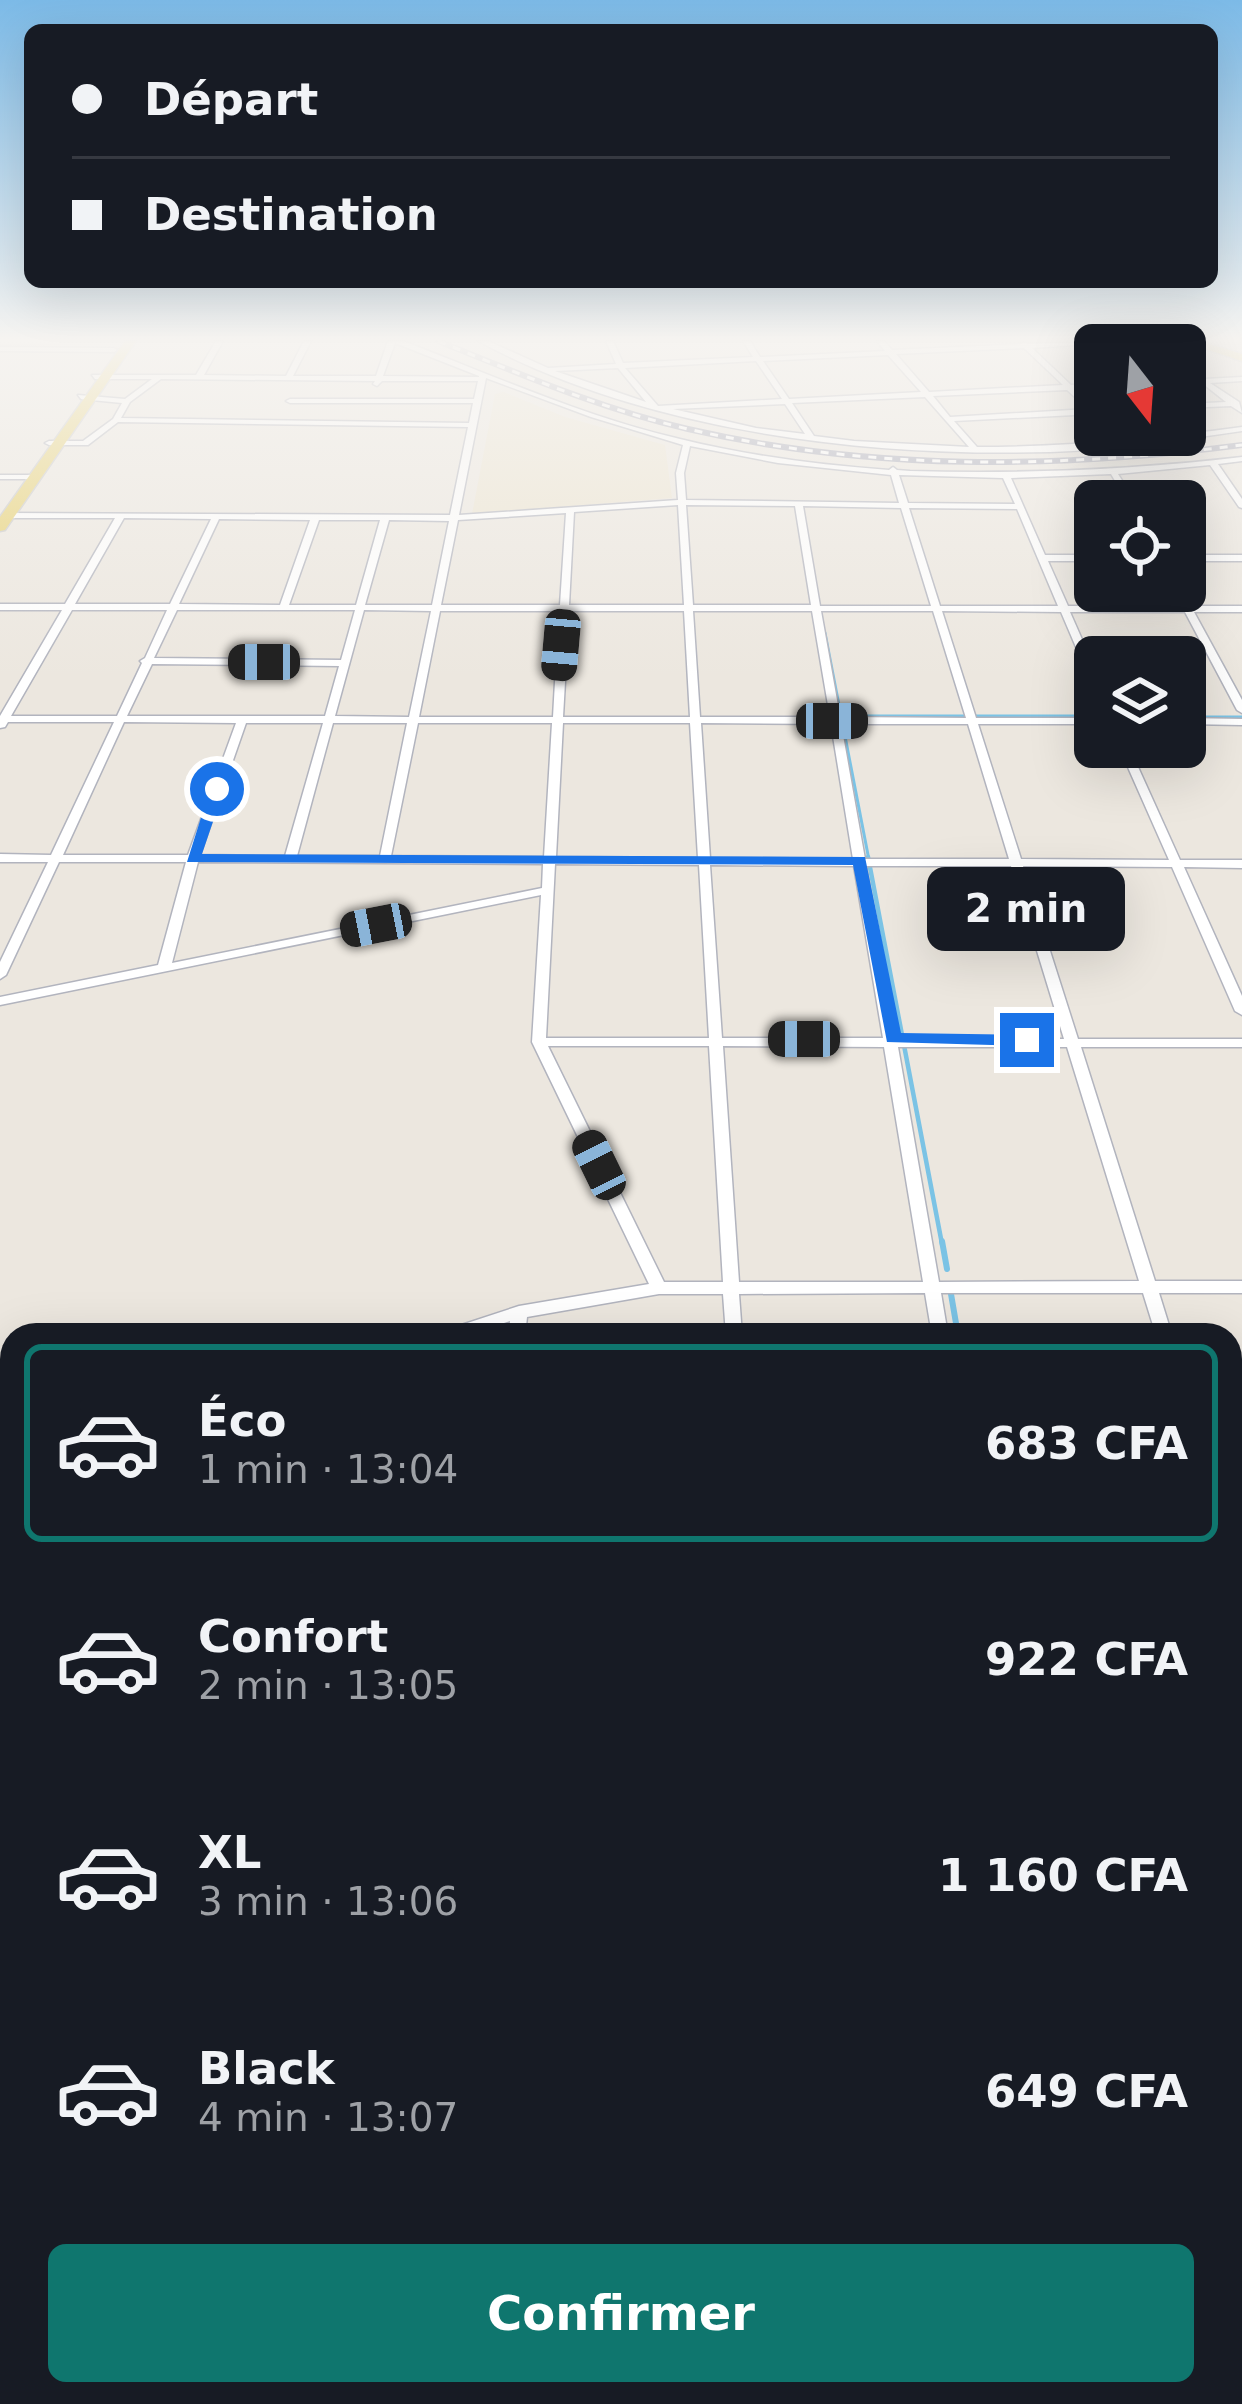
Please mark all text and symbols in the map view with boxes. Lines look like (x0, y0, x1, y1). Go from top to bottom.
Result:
text: Départ (144, 73, 318, 126)
text: Destination (144, 188, 438, 241)
north arrow (1074, 324, 1206, 456)
map controls (1074, 324, 1206, 768)
button: locate (1074, 480, 1206, 612)
car (540, 608, 582, 682)
button: layers (1074, 636, 1206, 768)
car (228, 644, 300, 680)
car (796, 703, 868, 739)
route start (190, 762, 244, 816)
callout: 2 min (928, 866, 1126, 950)
text: 2 min (965, 886, 1087, 931)
car (337, 900, 415, 950)
route end (1000, 1013, 1054, 1067)
car (768, 1021, 840, 1057)
car (567, 1125, 631, 1205)
icon: car (54, 1389, 162, 1497)
text: Éco (198, 1394, 286, 1447)
text: 683 CFA (985, 1417, 1188, 1470)
text: 1 min · 13:04 (198, 1447, 458, 1492)
icon: car (54, 1605, 162, 1713)
text: Confort (198, 1610, 388, 1663)
text: 922 CFA (985, 1633, 1188, 1686)
text: 2 min · 13:05 (198, 1663, 458, 1708)
icon: car (54, 1821, 162, 1929)
text: XL (198, 1826, 261, 1879)
text: 1 160 CFA (938, 1849, 1188, 1902)
text: 3 min · 13:06 (198, 1879, 458, 1924)
icon: car (54, 2037, 162, 2145)
text: Black (198, 2042, 335, 2095)
text: 649 CFA (985, 2065, 1188, 2118)
text: 4 min · 13:07 (198, 2095, 458, 2140)
button: Confirmer (48, 2244, 1194, 2382)

